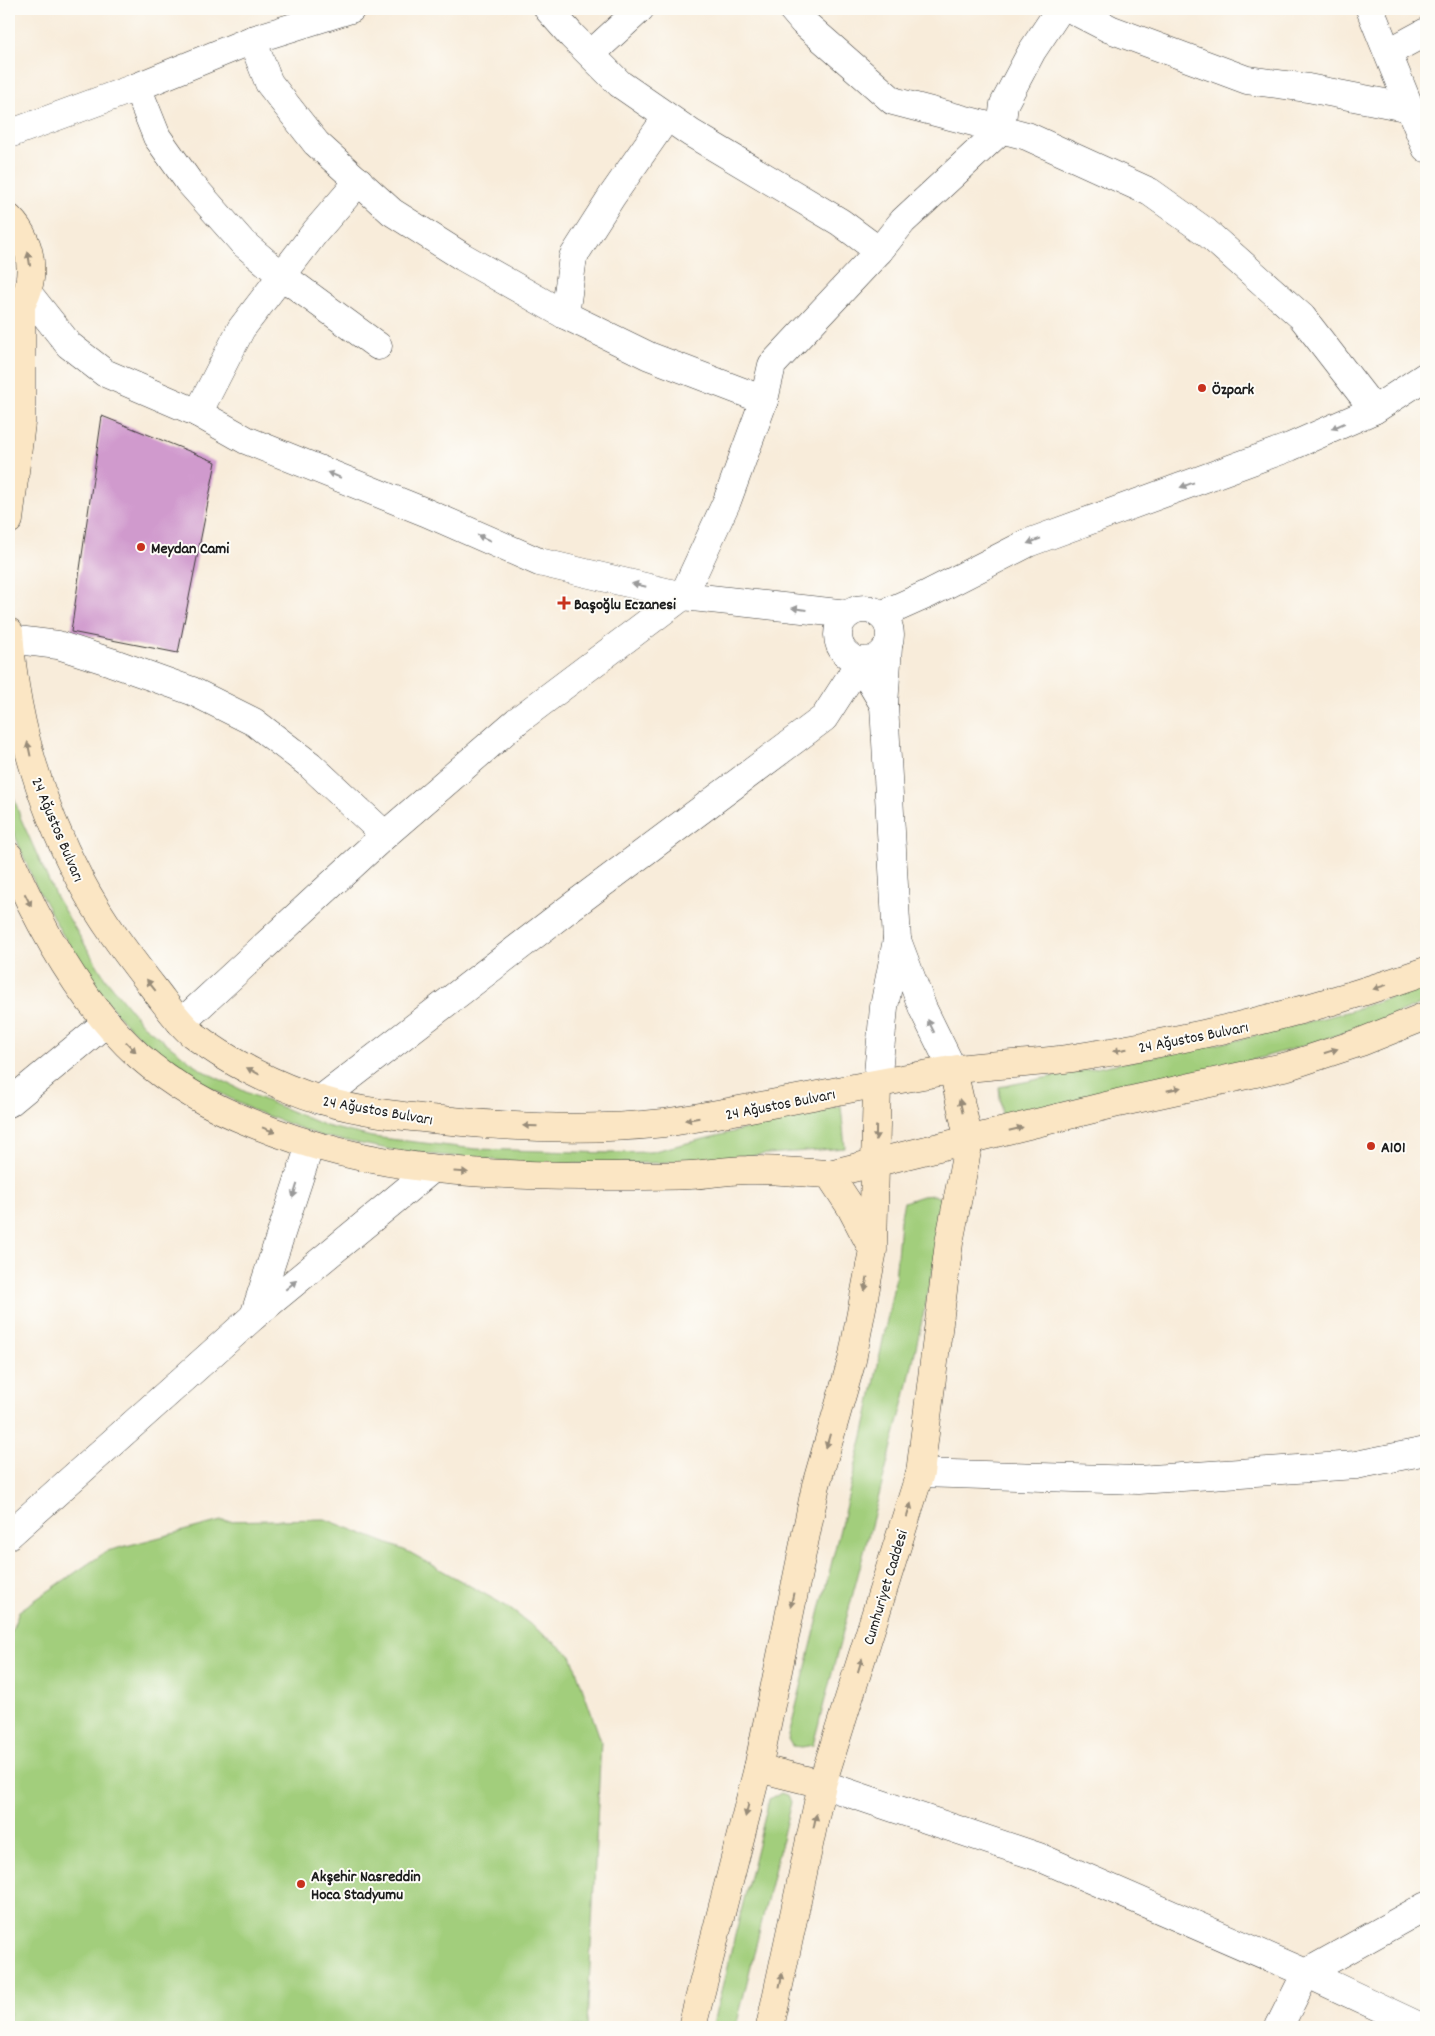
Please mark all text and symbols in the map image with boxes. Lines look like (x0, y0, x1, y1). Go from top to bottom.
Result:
one-way arrow (25, 250, 33, 266)
place label: Özpark (1212, 379, 1255, 402)
marker: Özpark (1196, 382, 1208, 394)
one-way arrow (1331, 422, 1345, 430)
one-way arrow (326, 471, 341, 479)
one-way arrow (1179, 481, 1194, 489)
one-way arrow (477, 533, 491, 541)
place label: Meydan Cami (151, 538, 229, 561)
one-way arrow (1027, 538, 1042, 545)
marker: Meydan Cami (135, 541, 147, 553)
one-way arrow (631, 581, 646, 589)
place label: Başoğlu Eczanesi (574, 594, 676, 617)
marker: Başoğlu Eczanesi (558, 597, 570, 609)
one-way arrow (791, 605, 807, 613)
one-way arrow (25, 742, 33, 757)
street label: 24 Ağustos Bulvarı (24, 774, 89, 886)
one-way arrow (24, 893, 32, 907)
one-way arrow (146, 978, 156, 992)
one-way arrow (1372, 983, 1387, 991)
street label: 24 Ağustos Bulvarı (1137, 1017, 1250, 1060)
one-way arrow (927, 1019, 936, 1034)
one-way arrow (125, 1041, 137, 1053)
one-way arrow (1112, 1047, 1128, 1055)
one-way arrow (1324, 1047, 1339, 1055)
one-way arrow (245, 1067, 260, 1075)
street label: 24 Ağustos Bulvarı (724, 1084, 837, 1127)
one-way arrow (1166, 1085, 1182, 1093)
street label: 24 Ağustos Bulvarı (321, 1090, 434, 1132)
one-way arrow (957, 1098, 965, 1113)
one-way arrow (683, 1115, 699, 1123)
one-way arrow (521, 1122, 537, 1130)
one-way arrow (1009, 1124, 1024, 1132)
one-way arrow (262, 1126, 277, 1134)
one-way arrow (872, 1126, 880, 1142)
place label: A101 (1381, 1137, 1405, 1160)
marker: A101 (1365, 1140, 1377, 1152)
one-way arrow (454, 1168, 470, 1176)
one-way arrow (290, 1184, 298, 1199)
one-way arrow (862, 1276, 870, 1291)
one-way arrow (285, 1279, 298, 1290)
one-way arrow (824, 1434, 832, 1449)
one-way arrow (905, 1502, 913, 1517)
street label: Cumhuriyet Caddesi (858, 1527, 915, 1648)
one-way arrow (788, 1592, 796, 1608)
one-way arrow (857, 1657, 864, 1672)
one-way arrow (743, 1803, 751, 1818)
one-way arrow (811, 1813, 819, 1828)
place label: Akşehir Nasreddin Hoca Stadyumu (311, 1866, 421, 1907)
marker: Akşehir Nasreddin Hoca Stadyumu (295, 1878, 307, 1890)
one-way arrow (777, 1971, 785, 1987)

